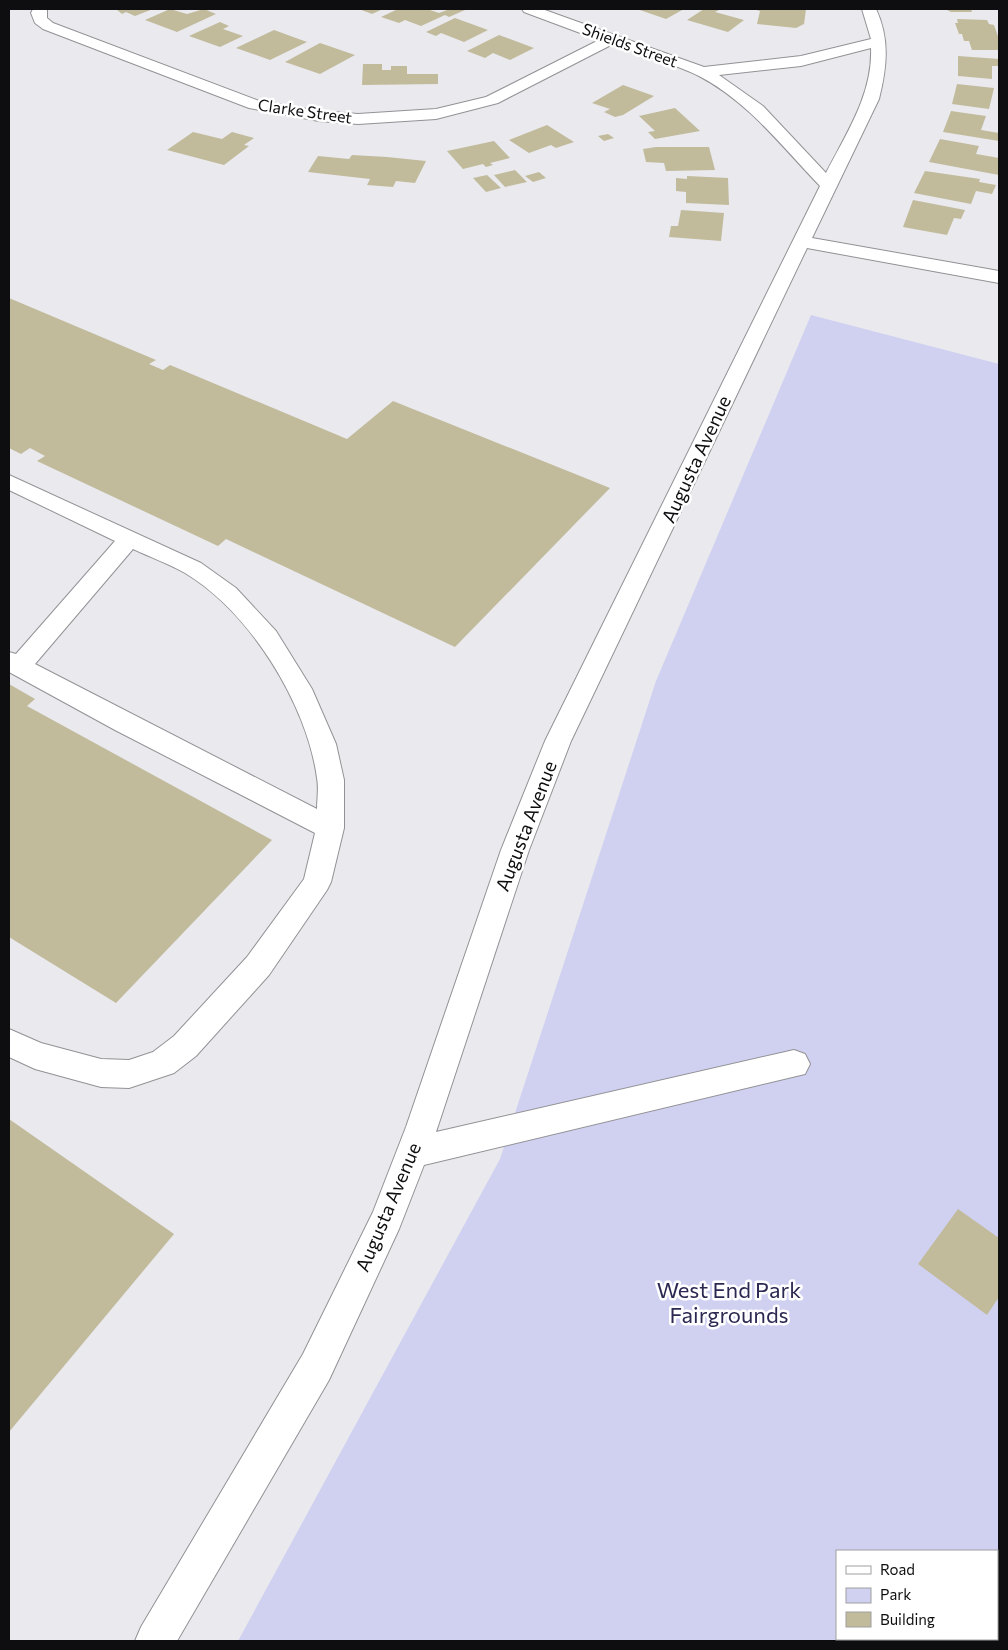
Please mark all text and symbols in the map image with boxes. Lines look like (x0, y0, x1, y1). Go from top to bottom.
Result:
street label: Shields Street (580, 19, 681, 71)
street label: Clarke Street (257, 94, 354, 127)
street label: Augusta Avenue (656, 392, 735, 526)
street label: Augusta Avenue (490, 757, 561, 894)
street label: Augusta Avenue (350, 1139, 425, 1275)
park label: West End Park Fairgrounds (657, 1276, 801, 1328)
legend (836, 1550, 998, 1640)
text: Road (880, 1560, 915, 1578)
text: Park (880, 1585, 911, 1603)
text: Building (880, 1610, 935, 1628)

